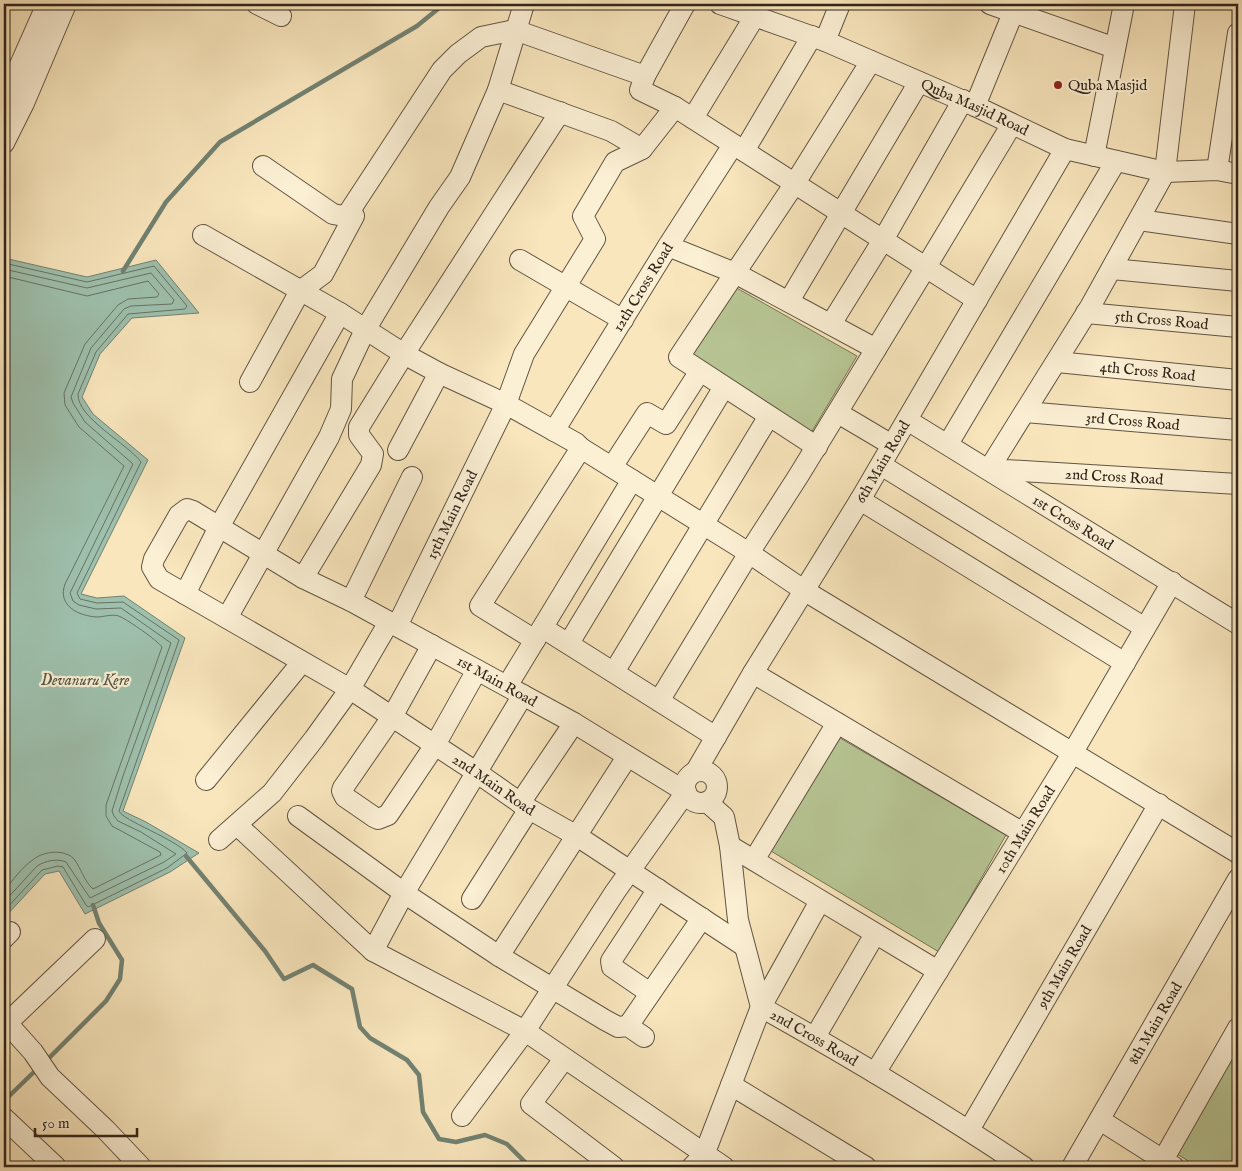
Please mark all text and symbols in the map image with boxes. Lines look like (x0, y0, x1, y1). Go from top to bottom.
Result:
street label: Quba Masjid Road (918, 75, 1033, 141)
place label: Quba Masjid (1068, 76, 1148, 95)
marker: Quba Masjid (1052, 79, 1064, 91)
street label: 12th Cross Road (608, 239, 678, 335)
street label: 5th Cross Road (1114, 307, 1210, 334)
street label: 4th Cross Road (1099, 357, 1197, 386)
street label: 3rd Cross Road (1085, 408, 1181, 435)
street label: 6th Main Road (851, 416, 915, 507)
street label: 2nd Cross Road (1065, 465, 1165, 490)
street label: 15th Main Road (422, 466, 483, 563)
street label: 1st Cross Road (1029, 491, 1117, 555)
street label: 1st Main Road (453, 652, 541, 712)
water label: Devanuru Kere (41, 671, 130, 691)
street label: 2nd Main Road (449, 750, 539, 821)
street label: 10th Main Road (991, 782, 1060, 877)
street label: 9th Main Road (1033, 921, 1097, 1013)
street label: 8th Main Road (1124, 978, 1187, 1068)
street label: 2nd Cross Road (767, 1005, 862, 1071)
scale bar (35, 1106, 138, 1138)
text: 50 m (42, 1114, 70, 1133)

